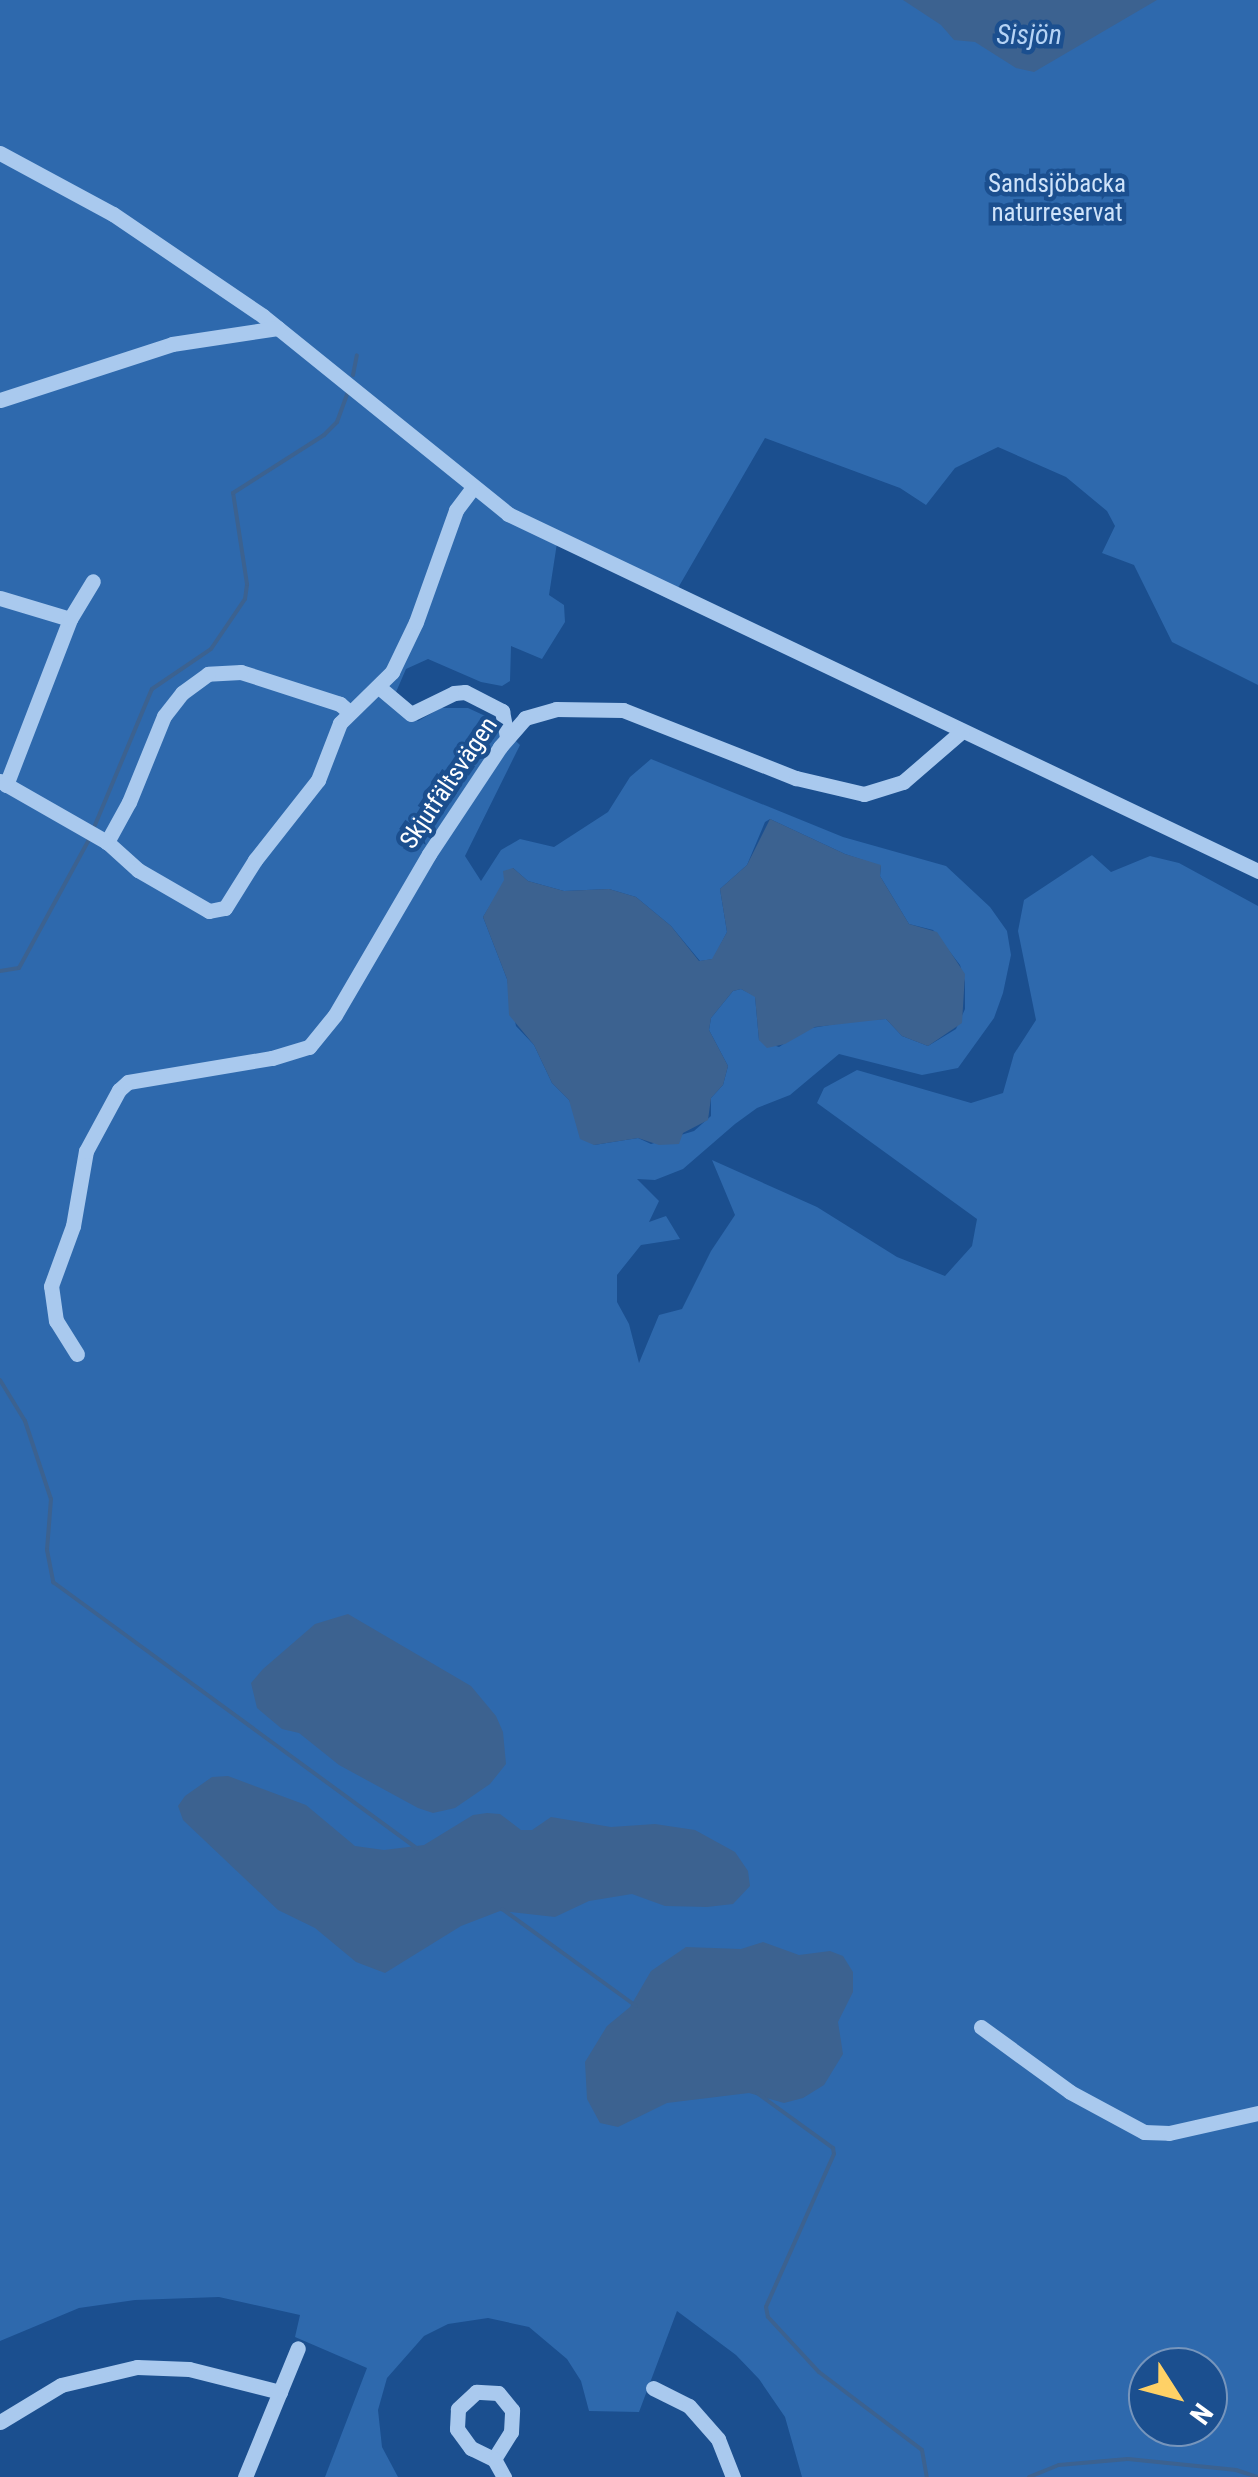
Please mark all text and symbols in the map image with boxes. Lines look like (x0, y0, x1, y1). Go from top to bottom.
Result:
water label: Sisjön (996, 18, 1062, 52)
park label: Sandsjöbacka naturreservat (988, 170, 1126, 229)
street label: Skjutfältsvägen (394, 711, 504, 855)
north arrow (1128, 2347, 1228, 2447)
text: N (1183, 2397, 1219, 2430)

